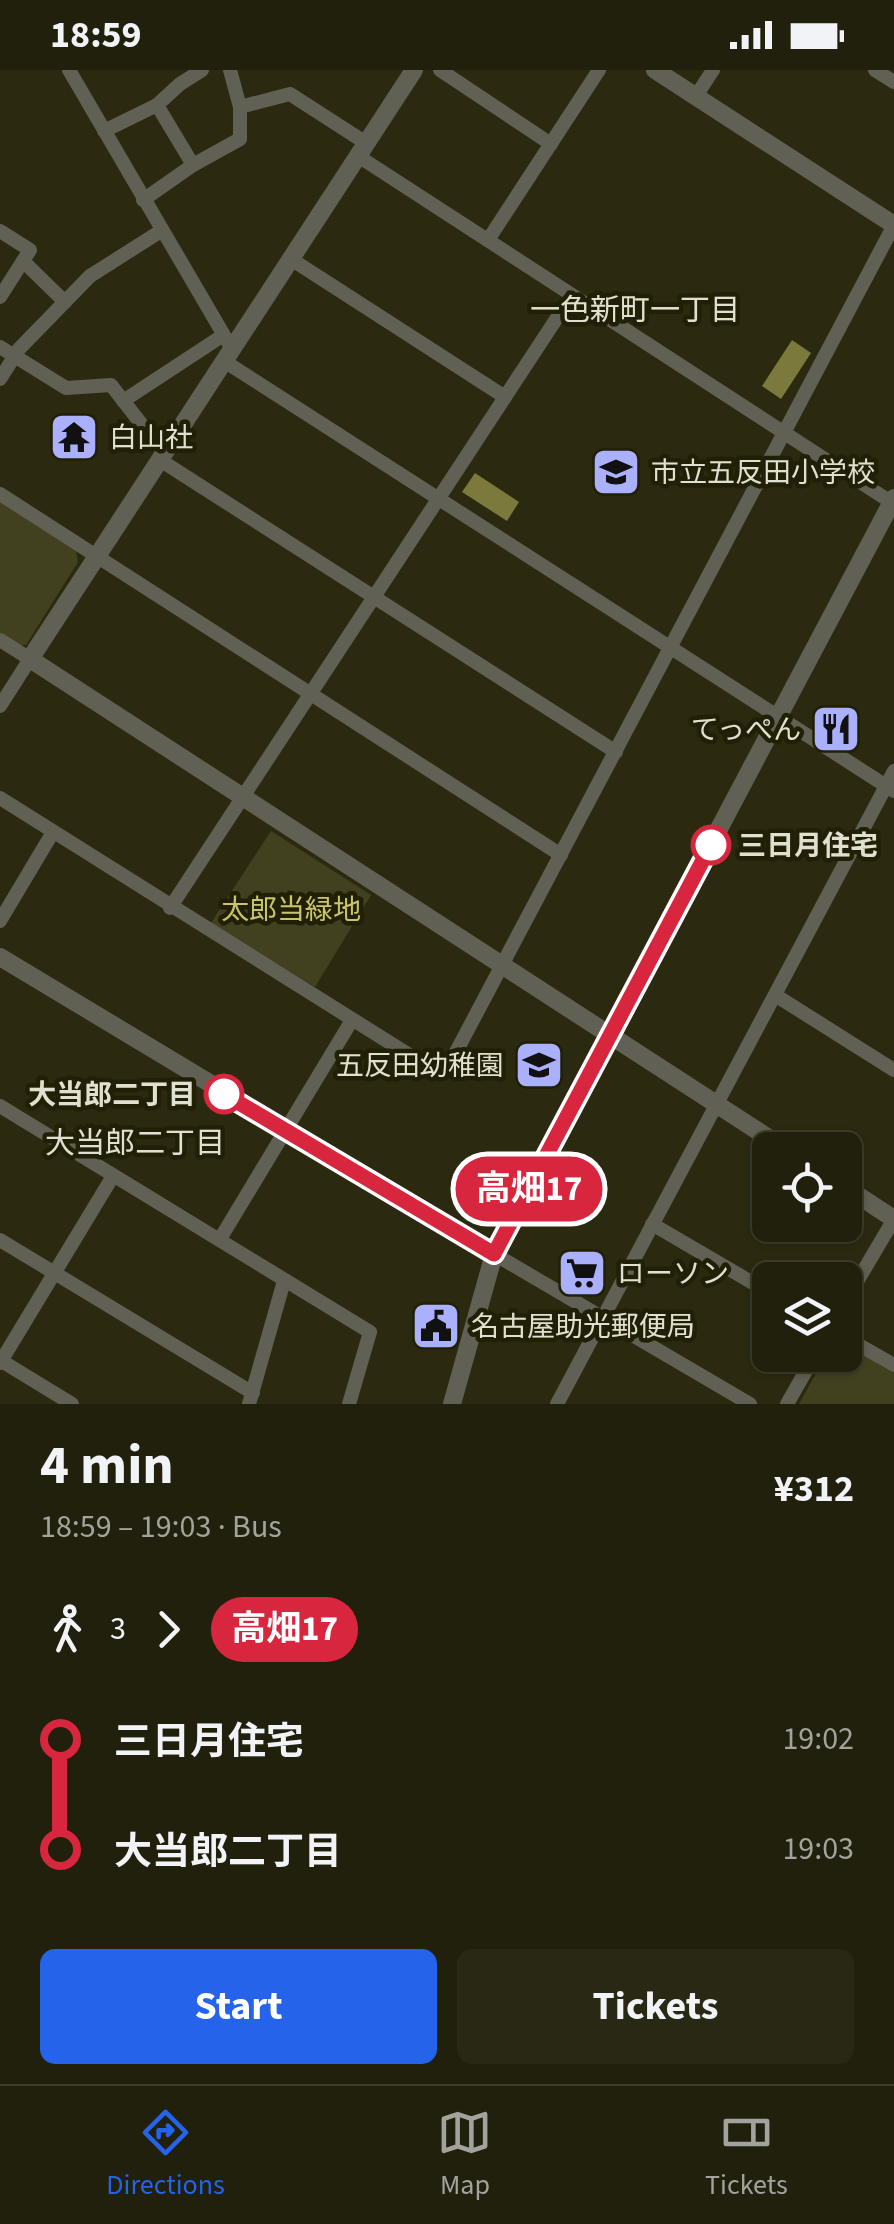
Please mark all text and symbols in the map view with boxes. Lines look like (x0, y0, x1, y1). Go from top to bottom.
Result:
text: 18:59 (50, 8, 142, 62)
district label: 一色新町一丁目 (530, 289, 740, 332)
temple icon: 白山社 (48, 411, 100, 463)
place label: 白山社 (109, 418, 193, 458)
school or university icon: 市立五反田小学校 (590, 446, 642, 498)
place label: 市立五反田小学校 (651, 453, 875, 493)
restaurant icon: てっぺん (810, 703, 862, 755)
place label: てっぺん (691, 710, 801, 750)
marker: 三日月住宅 (692, 826, 730, 864)
place label: 三日月住宅 (738, 826, 878, 866)
park label: 太郎当緑地 (221, 890, 361, 930)
school or university icon: 五反田幼稚園 (513, 1039, 565, 1091)
place label: 五反田幼稚園 (336, 1046, 504, 1086)
place label: 大当郎二丁目 (28, 1075, 196, 1115)
marker: 大当郎二丁目 (205, 1075, 243, 1113)
district label: 大当郎二丁目 (45, 1122, 225, 1165)
map controls (752, 1132, 862, 1372)
button: locate (752, 1132, 862, 1242)
line badge: 高畑17 (459, 1156, 599, 1222)
text: 高畑17 (476, 1164, 582, 1214)
supermarket icon: ローソン (556, 1247, 608, 1299)
place label: ローソン (617, 1254, 729, 1294)
button: layers (752, 1262, 862, 1372)
public building icon: 名古屋助光郵便局 (410, 1300, 462, 1352)
place label: 名古屋助光郵便局 (471, 1307, 695, 1347)
text: 4 min (40, 1427, 174, 1505)
text: ¥312 (774, 1462, 854, 1516)
text: 18:59 – 19:03 · Bus (40, 1504, 282, 1550)
icon: walk (40, 1602, 95, 1657)
icon: forward (141, 1602, 196, 1657)
text: 高畑17 (231, 1604, 338, 1654)
text: 3 (110, 1606, 126, 1652)
text: 三日月住宅 (114, 1715, 304, 1769)
text: 19:02 (782, 1716, 854, 1762)
text: 大当郎二丁目 (114, 1825, 342, 1879)
text: 19:03 (782, 1826, 854, 1872)
button: Start (40, 1949, 437, 2064)
button: Tickets (457, 1949, 854, 2064)
tab: Directions (106, 2105, 225, 2205)
tab: Map (437, 2105, 492, 2205)
tab: Tickets (705, 2105, 788, 2205)

